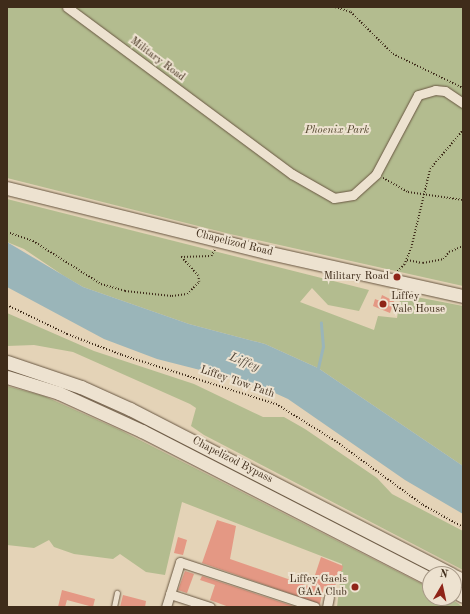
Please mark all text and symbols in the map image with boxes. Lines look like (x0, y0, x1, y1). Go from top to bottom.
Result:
street label: Military Road (127, 35, 187, 85)
park label: Phoenix Park (305, 124, 369, 138)
street label: Chapelizod Road (194, 228, 274, 260)
place label: Military Road (324, 270, 389, 284)
marker: Military Road (392, 272, 402, 282)
place label: Liffey Vale House (391, 291, 445, 317)
marker: Liffey Vale House (378, 299, 388, 309)
water label: Liffey (227, 351, 261, 375)
street label: Liffey Tow Path (198, 364, 276, 402)
street label: Chapelizod Bypass (189, 435, 275, 487)
north arrow (422, 566, 462, 606)
text: N (439, 569, 449, 581)
place label: Liffey Gaels GAA Club (289, 574, 347, 600)
marker: Liffey Gaels GAA Club (350, 582, 360, 592)

